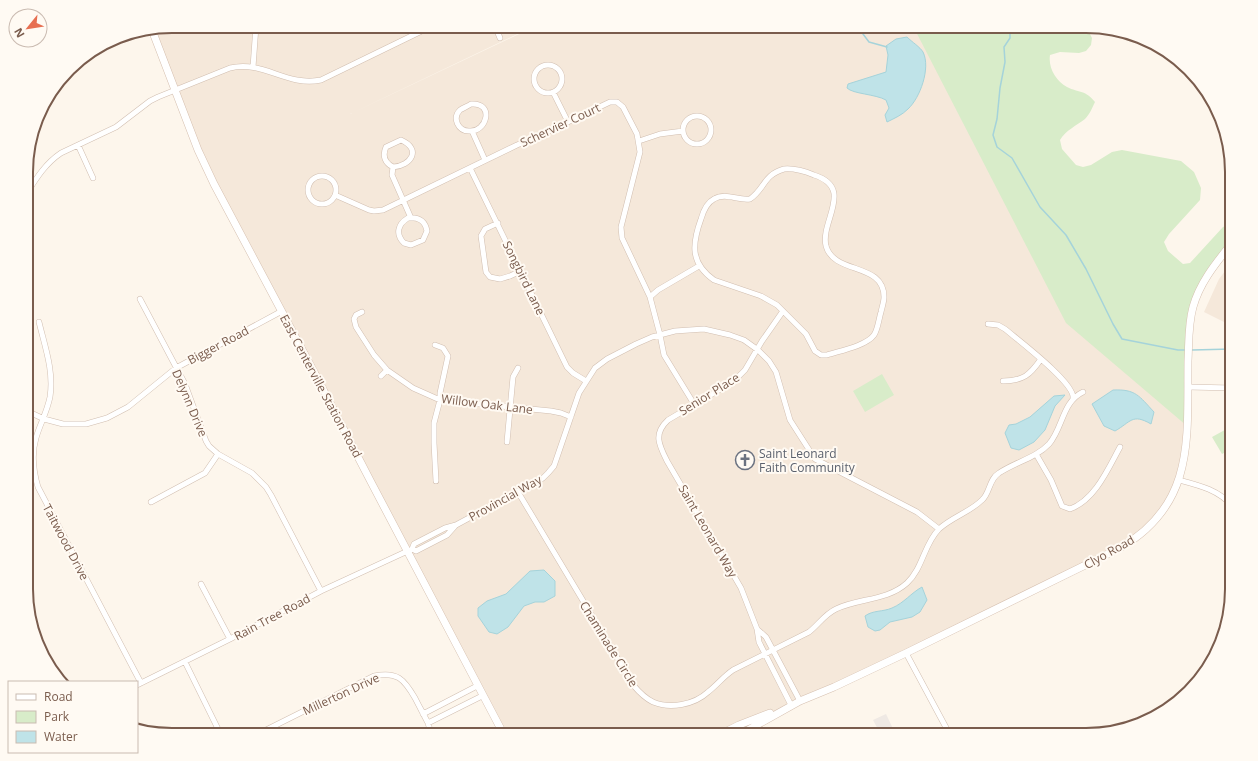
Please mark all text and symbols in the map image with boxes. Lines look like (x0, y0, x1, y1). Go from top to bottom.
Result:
north arrow (8, 8, 48, 48)
text: N (10, 26, 28, 41)
street label: Schervier Court (517, 99, 603, 151)
street label: Songbird Lane (499, 238, 549, 318)
street label: East Centerville Station Road (276, 311, 366, 461)
street label: Bigger Road (184, 322, 252, 368)
street label: Delynn Drive (168, 367, 212, 440)
street label: Senior Place (676, 369, 743, 419)
street label: Willow Oak Lane (440, 390, 534, 418)
place label: Saint Leonard Faith Community (759, 445, 856, 476)
church icon: Saint Leonard Faith Community (734, 449, 756, 471)
street label: Provincial Way (465, 470, 545, 525)
street label: Saint Leonard Way (675, 482, 742, 581)
street label: Taitwood Drive (39, 501, 93, 583)
street label: Clyo Road (1081, 531, 1137, 573)
street label: Rain Tree Road (231, 590, 313, 644)
street label: Chaminade Circle (576, 598, 642, 690)
street label: Millerton Drive (300, 669, 382, 719)
legend (8, 681, 138, 753)
text: Road (44, 688, 73, 705)
text: Park (44, 708, 70, 725)
text: Water (44, 728, 78, 745)

